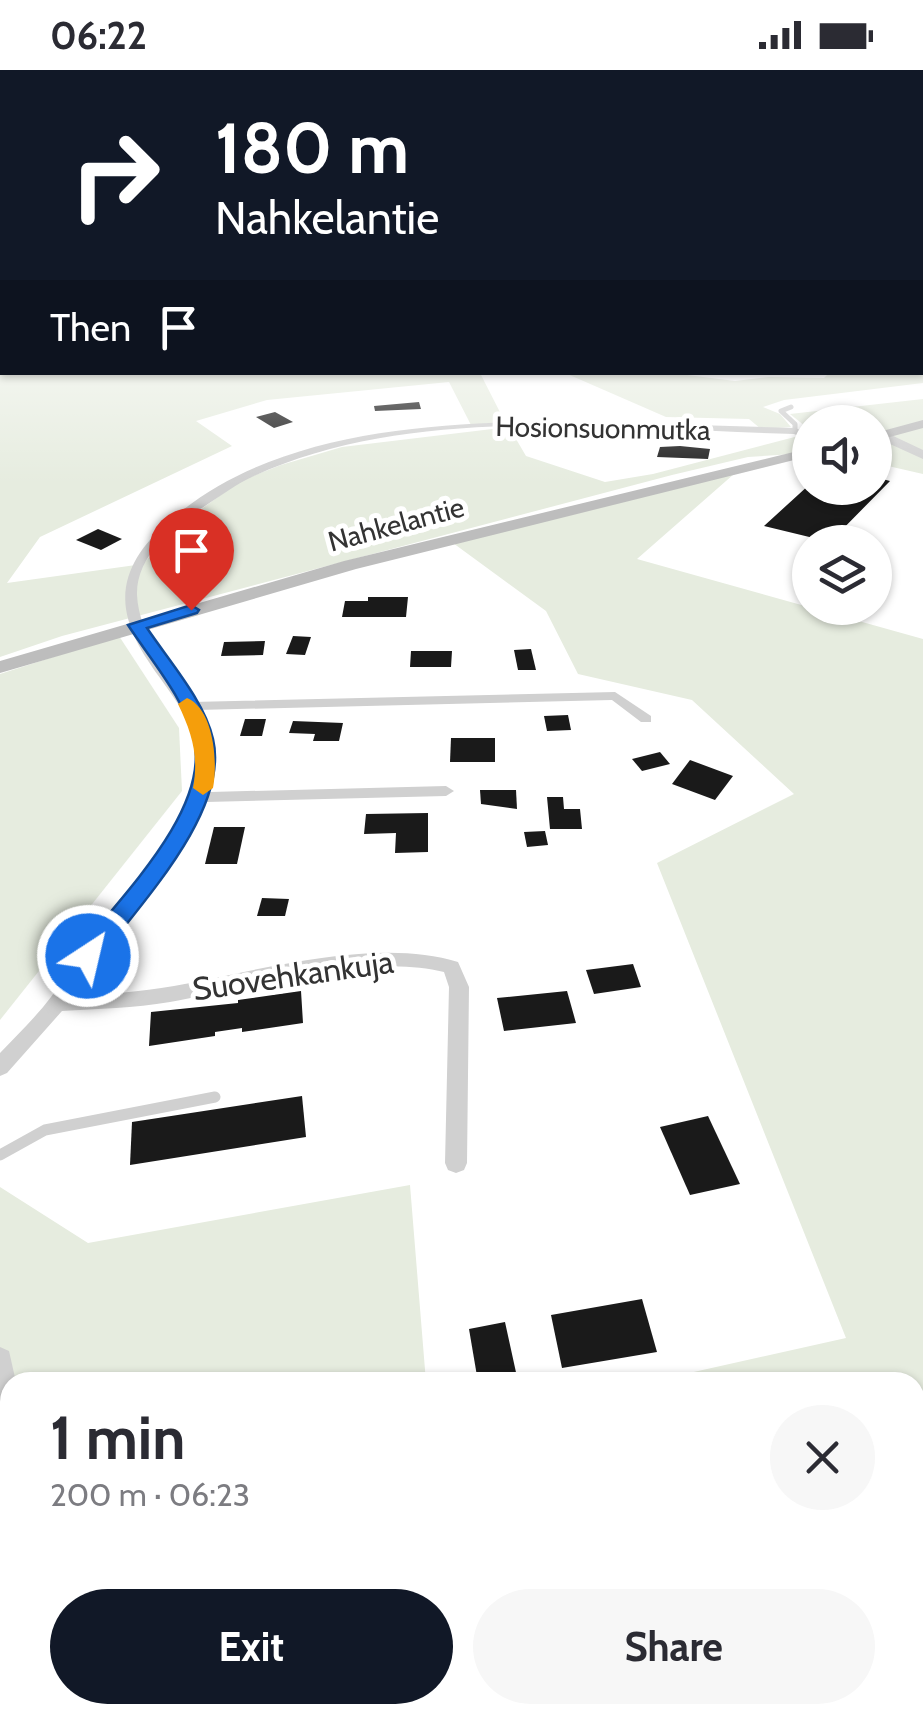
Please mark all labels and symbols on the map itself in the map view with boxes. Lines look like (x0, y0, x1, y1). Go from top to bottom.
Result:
street label: Hosionsuonmutka (495, 409, 711, 447)
street label: Nahkelantie (324, 490, 468, 558)
pin (149, 508, 234, 611)
position arrow (36, 904, 140, 1008)
street label: Suovehkankuja (190, 942, 397, 1008)

